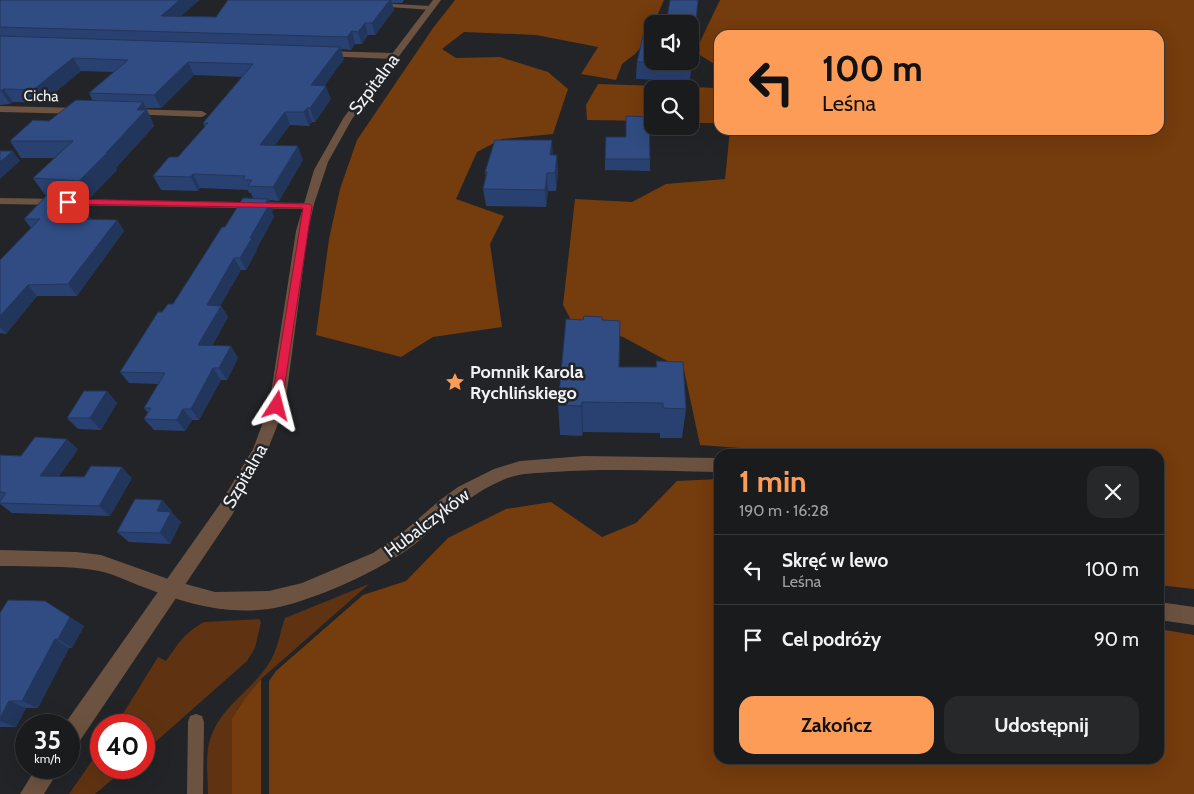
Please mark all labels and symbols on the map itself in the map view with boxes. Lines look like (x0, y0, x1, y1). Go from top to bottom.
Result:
street label: Szpitalna (344, 49, 404, 119)
street label: Cicha (23, 87, 59, 105)
pin (47, 181, 89, 223)
place label: Pomnik Karola Rychlińskiego (470, 361, 583, 404)
place icon: Pomnik Karola Rychlińskiego (444, 371, 466, 393)
position arrow (250, 379, 302, 431)
street label: Szpitalna (218, 440, 272, 512)
street label: Hubalczyków (380, 484, 474, 562)
speed limit sign: 40 (90, 714, 155, 779)

